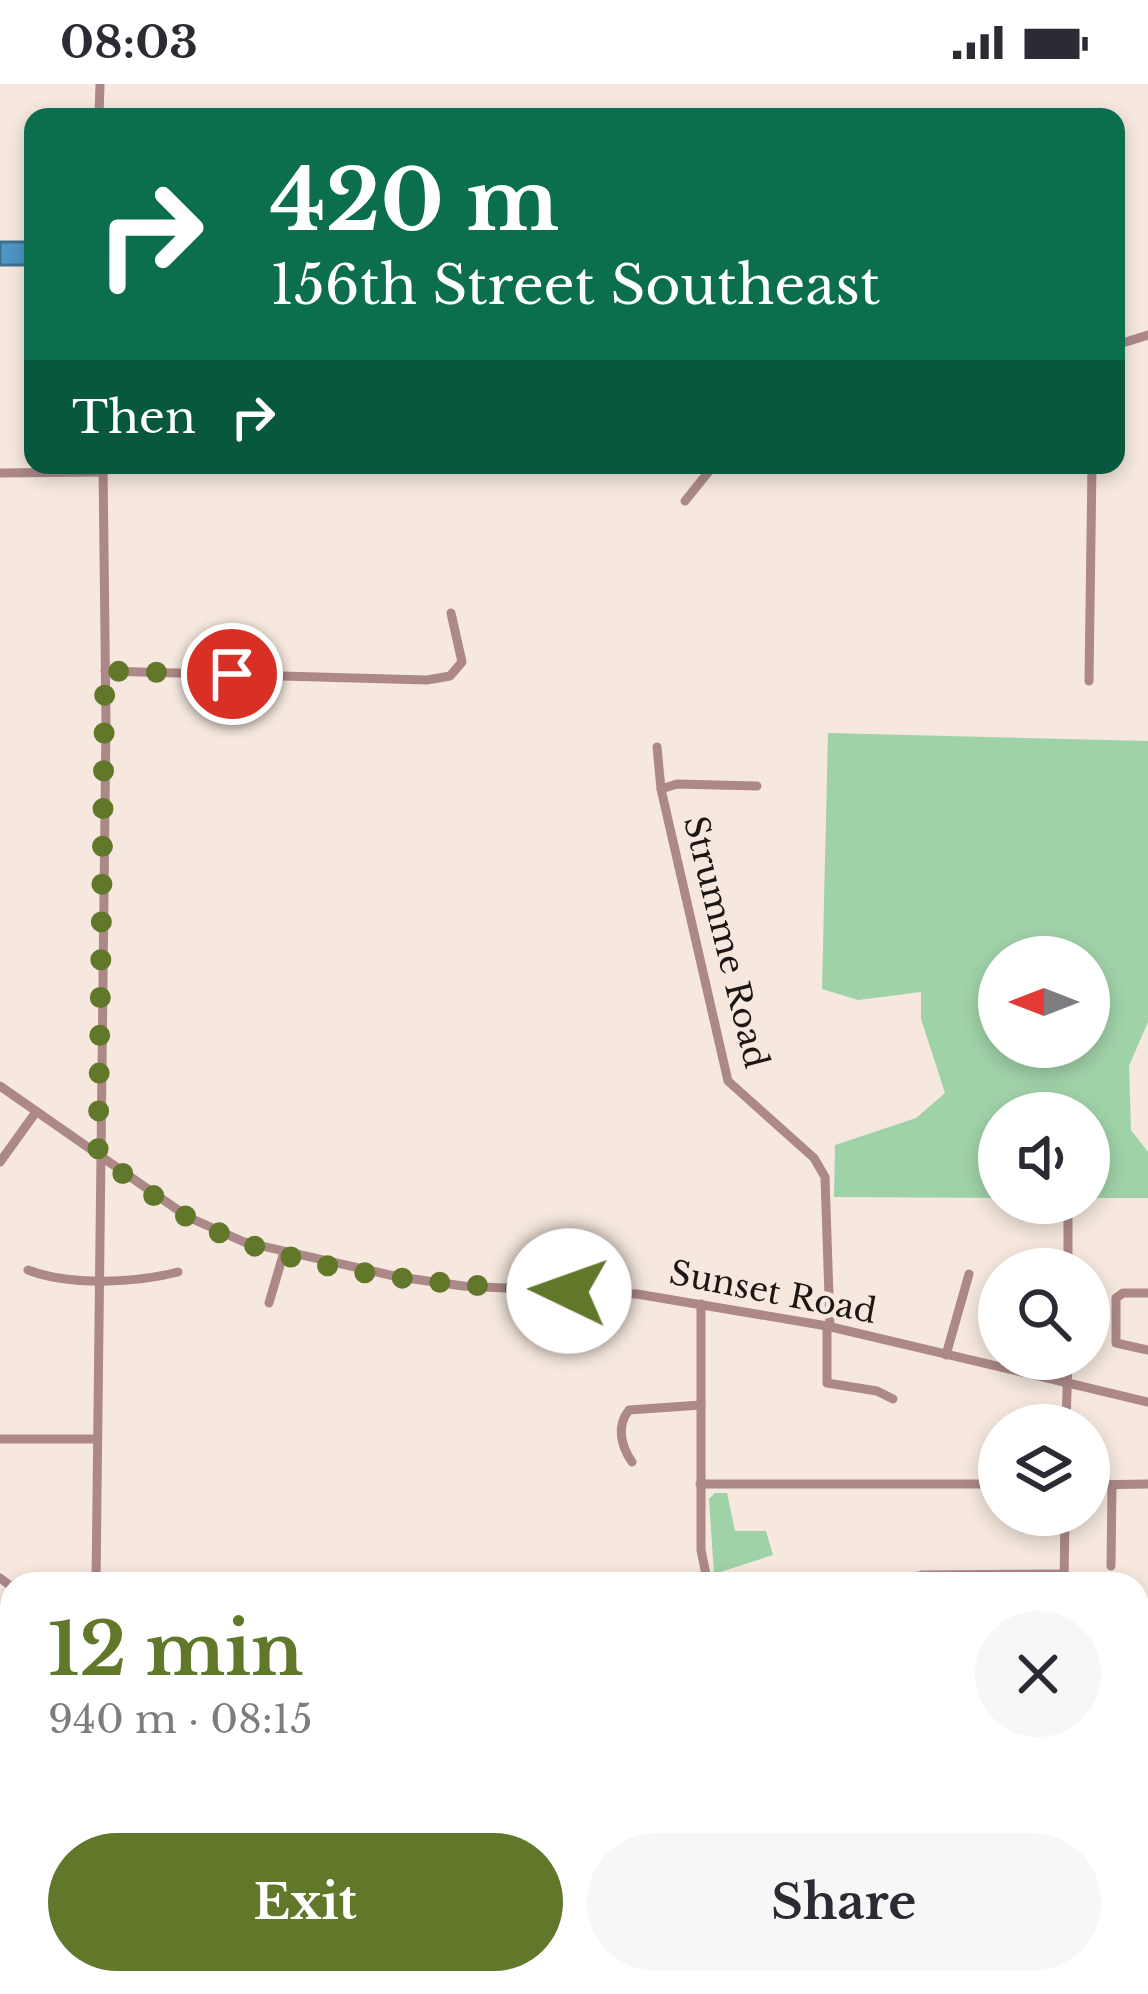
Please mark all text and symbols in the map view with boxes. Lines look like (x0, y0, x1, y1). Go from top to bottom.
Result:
text: 08:03 (60, 14, 198, 70)
text: 420 m (270, 149, 559, 253)
icon: right (72, 156, 228, 312)
text: 156th Street Southeast (270, 252, 880, 319)
icon: right (220, 384, 286, 450)
text: Then (72, 389, 196, 445)
pin (181, 623, 283, 725)
icon: arrive (199, 641, 265, 707)
street label: Strumme Road (675, 812, 777, 1072)
north arrow (978, 936, 1110, 1068)
map controls (978, 936, 1110, 1536)
button: sound (978, 1092, 1110, 1224)
position arrow (506, 1228, 632, 1354)
button: search (978, 1248, 1110, 1380)
street label: Sunset Road (666, 1252, 880, 1332)
button: layers (978, 1404, 1110, 1536)
text: 12 min (48, 1605, 303, 1694)
button: close (975, 1611, 1101, 1737)
text: 940 m · 08:15 (48, 1695, 312, 1744)
button: Exit (48, 1833, 563, 1971)
button: Share (587, 1833, 1101, 1971)

